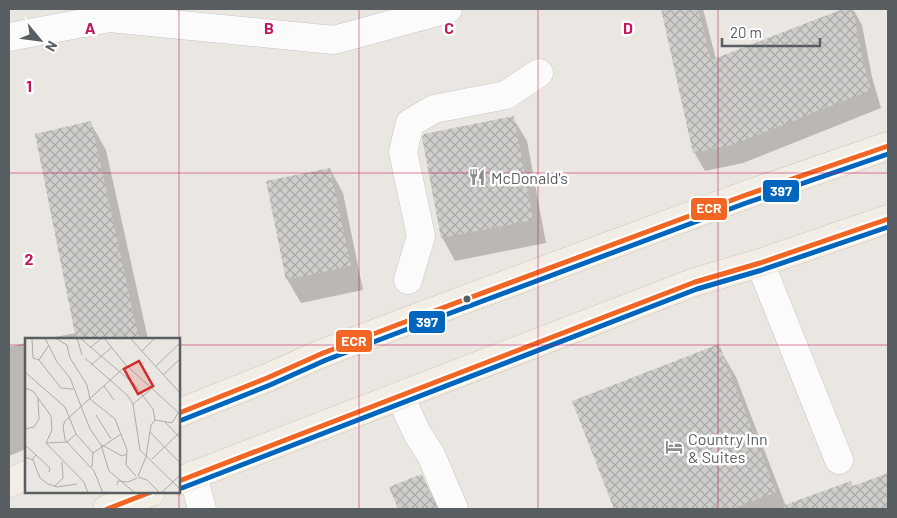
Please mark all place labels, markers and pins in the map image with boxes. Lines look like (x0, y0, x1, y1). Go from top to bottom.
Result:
restaurant icon: McDonald's (467, 167, 487, 187)
place label: McDonald's (491, 168, 568, 187)
unlabelled marker (462, 294, 472, 304)
place label: Country Inn & Suites (688, 429, 768, 466)
hotel icon: Country Inn & Suites (664, 437, 684, 457)

